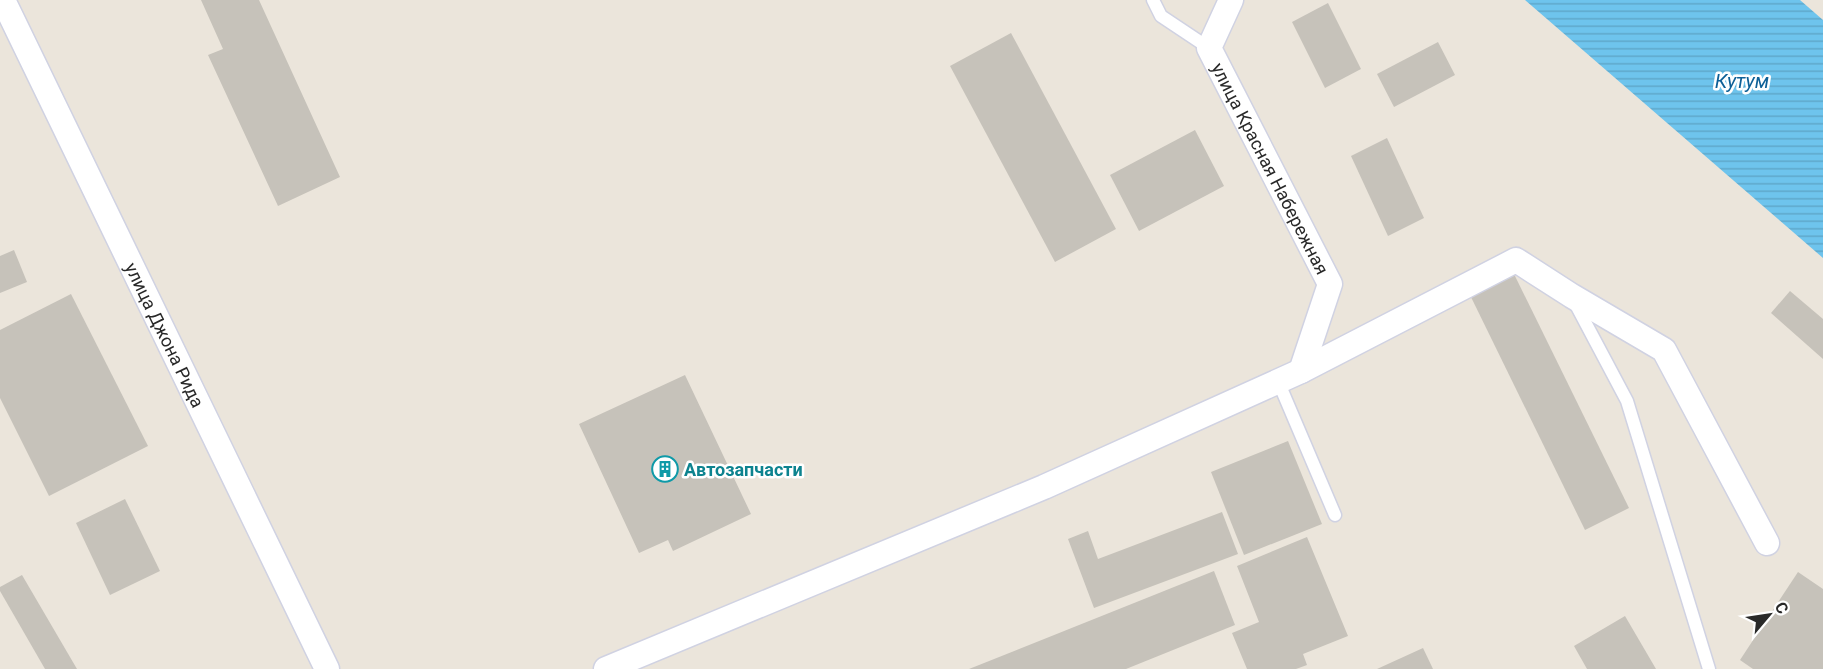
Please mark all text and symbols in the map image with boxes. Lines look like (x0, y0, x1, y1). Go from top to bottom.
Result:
street label: улица Красная Набережная (1208, 59, 1334, 278)
water label: Кутум (1715, 69, 1769, 93)
street label: улица Джона Рида (121, 259, 209, 411)
building icon: Автозапчасти (650, 454, 680, 484)
place label: Автозапчасти (684, 459, 803, 480)
north arrow (1739, 585, 1799, 645)
text: С (1771, 599, 1793, 617)

